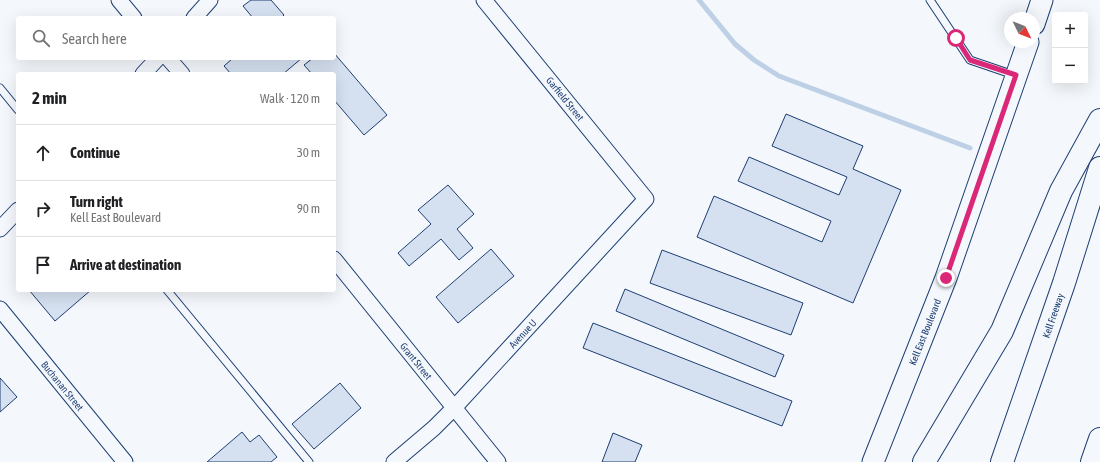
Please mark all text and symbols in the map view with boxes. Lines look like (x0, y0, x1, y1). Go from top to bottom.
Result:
north arrow (1004, 12, 1040, 48)
map controls (1052, 12, 1088, 84)
button: + (1052, 12, 1088, 48)
search box (16, 16, 336, 60)
icon: search (30, 27, 52, 49)
route start (947, 29, 965, 47)
text: Search here (62, 30, 127, 47)
button: − (1052, 48, 1088, 84)
street label: Garfield Street (544, 75, 586, 123)
text: 2 min (32, 88, 67, 108)
text: Walk · 120 m (260, 91, 320, 106)
icon: ahead (32, 142, 54, 164)
text: Continue (70, 144, 120, 161)
text: 30 m (297, 145, 320, 160)
text: Turn right (70, 193, 123, 210)
icon: right (32, 198, 54, 220)
text: 90 m (297, 201, 320, 216)
text: Kell East Boulevard (70, 210, 161, 225)
icon: arrive (32, 254, 54, 276)
text: Arrive at destination (70, 256, 181, 273)
route end (937, 269, 955, 287)
street label: Kell Freeway (1040, 292, 1066, 339)
street label: Kell East Boulevard (907, 297, 943, 367)
street label: Avenue U (507, 317, 538, 350)
street label: Grant Street (398, 340, 434, 381)
street label: Buchanan Street (39, 359, 86, 413)

